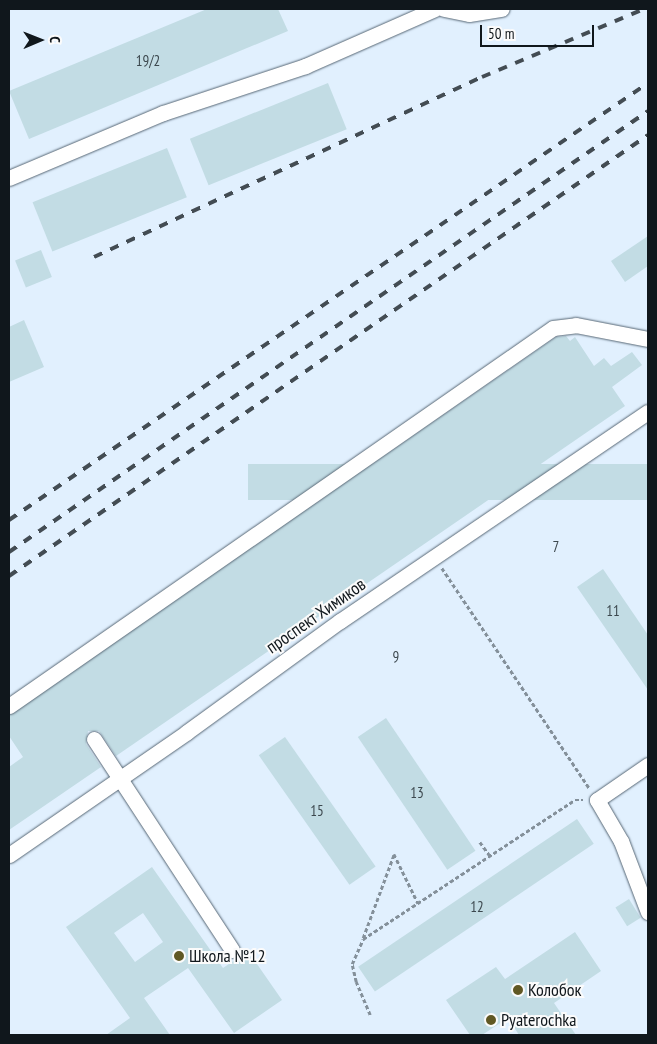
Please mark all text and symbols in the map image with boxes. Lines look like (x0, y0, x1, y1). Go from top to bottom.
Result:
north arrow (15, 15, 65, 65)
scale bar (482, 15, 596, 47)
text: 50 m (488, 24, 514, 43)
text: С (46, 36, 64, 43)
house number: 19/2 (136, 52, 160, 70)
house number: 7 (553, 538, 559, 556)
street label: проспект Химиков (262, 573, 370, 659)
house number: 11 (606, 602, 620, 620)
house number: 9 (393, 648, 399, 666)
house number: 13 (410, 784, 424, 802)
house number: 15 (310, 802, 324, 820)
house number: 12 (470, 898, 484, 916)
place label: Школа №12 (189, 945, 266, 967)
marker: Школа №12 (173, 950, 185, 962)
place label: Колобок (528, 979, 581, 1001)
marker: Колобок (512, 984, 524, 996)
place label: Pyaterochka (501, 1009, 577, 1031)
marker: Pyaterochka (485, 1014, 497, 1026)

